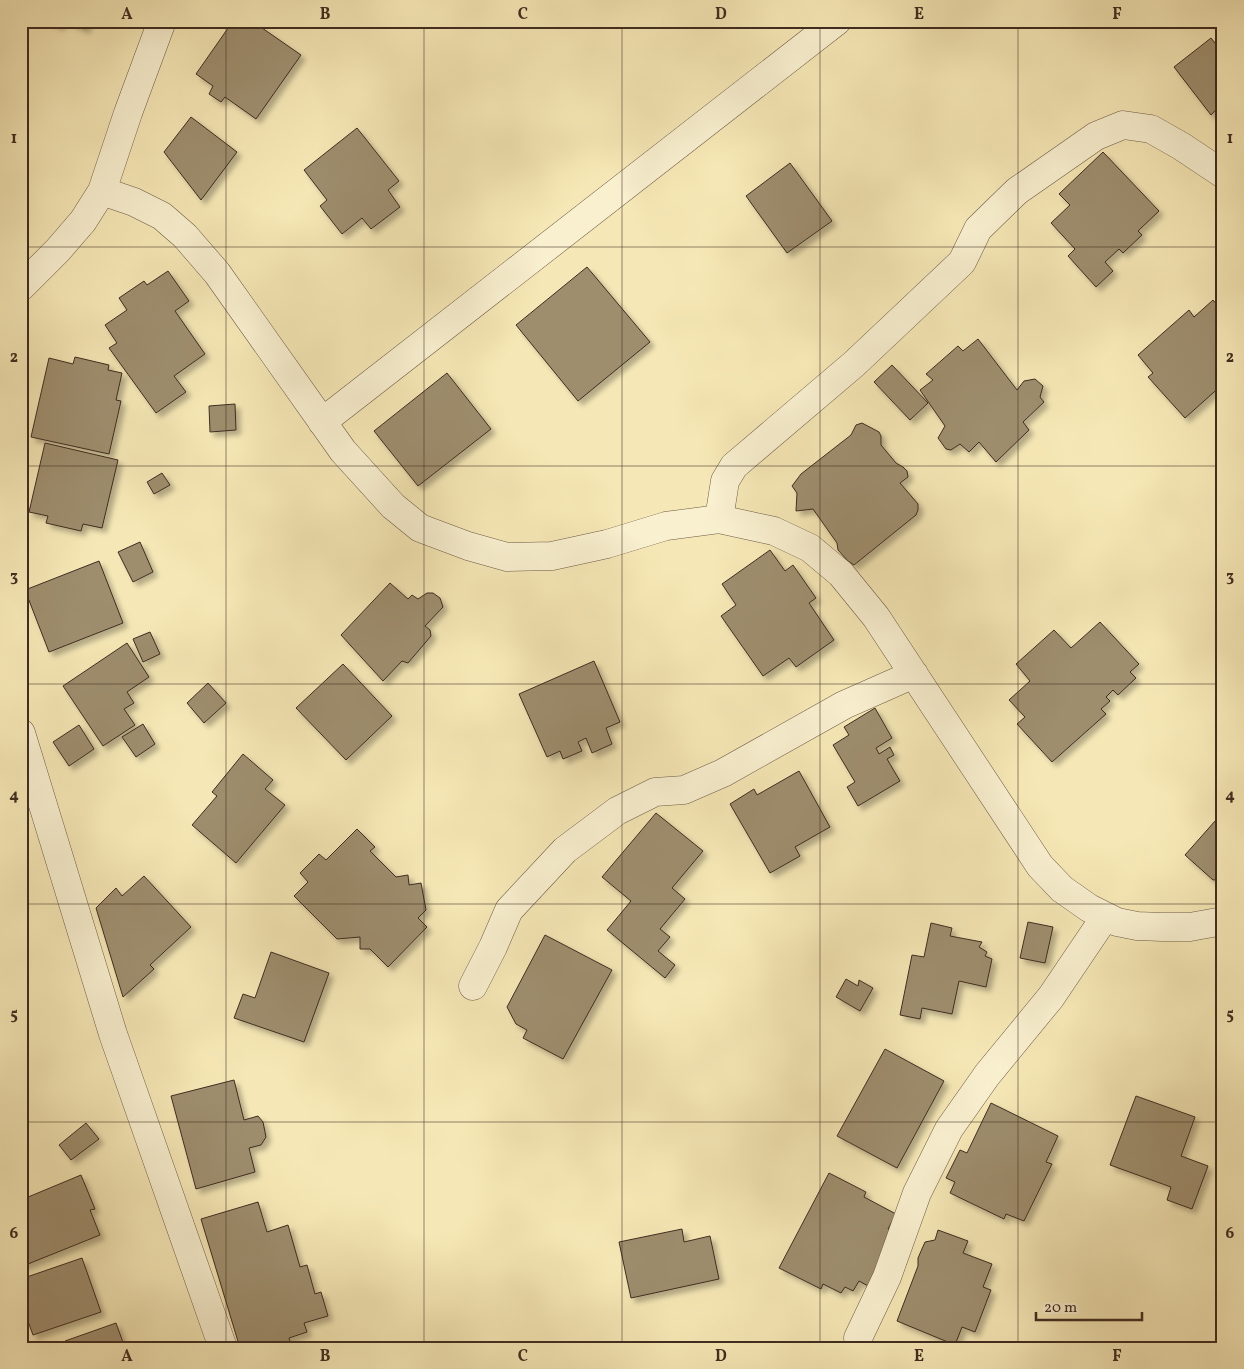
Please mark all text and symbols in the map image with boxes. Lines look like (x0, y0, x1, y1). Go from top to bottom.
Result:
text: A (121, 4, 133, 26)
text: B (320, 4, 331, 26)
text: C (518, 4, 528, 26)
text: D (715, 4, 727, 26)
text: E (914, 4, 924, 26)
text: F (1112, 4, 1122, 26)
text: 1 (11, 128, 17, 150)
text: 1 (1227, 128, 1233, 150)
text: 2 (10, 347, 18, 369)
text: 2 (1226, 347, 1234, 369)
text: 3 (10, 566, 18, 588)
text: 3 (1226, 566, 1234, 588)
text: 4 (9, 785, 19, 807)
text: 4 (1225, 785, 1235, 807)
text: 5 (10, 1004, 18, 1026)
text: 5 (1226, 1004, 1234, 1026)
text: 6 (10, 1223, 19, 1245)
text: 6 (1226, 1223, 1235, 1245)
scale bar (1036, 1289, 1143, 1321)
text: 20 m (1044, 1298, 1077, 1319)
text: A (121, 1346, 133, 1368)
text: B (320, 1346, 331, 1368)
text: C (518, 1346, 528, 1368)
text: D (715, 1346, 727, 1368)
text: E (914, 1346, 924, 1368)
text: F (1112, 1346, 1122, 1368)

